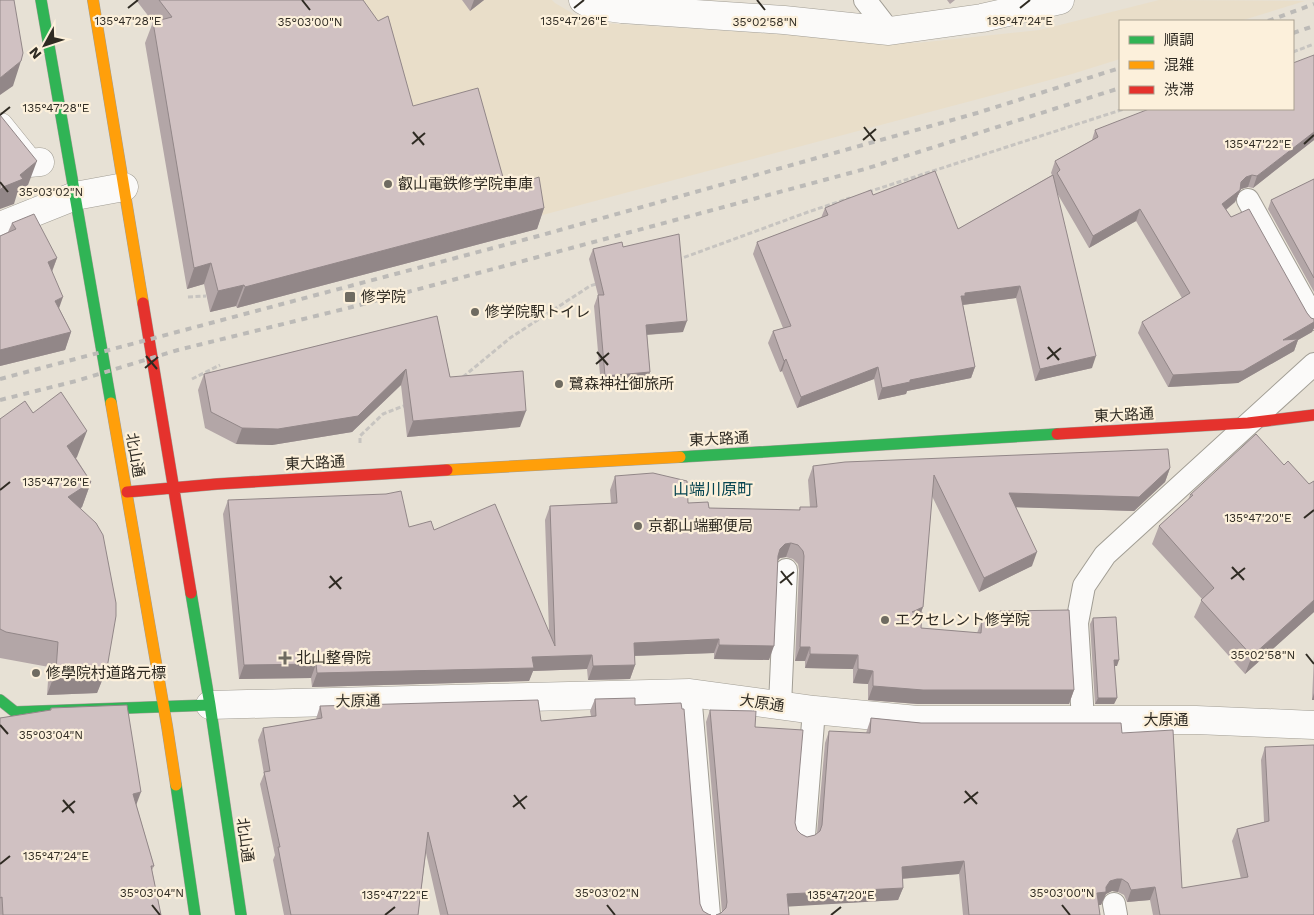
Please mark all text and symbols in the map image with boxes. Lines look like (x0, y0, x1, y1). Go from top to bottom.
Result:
text: 135°47'28"E (94, 14, 162, 28)
text: 135°47'26"E (541, 14, 608, 28)
text: 135°47'24"E (987, 14, 1053, 28)
text: 35°03'00"N (277, 15, 343, 29)
text: 35°02'58"N (733, 15, 797, 29)
north arrow (20, 20, 70, 70)
legend (1119, 20, 1294, 110)
text: 順調 (1164, 31, 1194, 49)
text: N (26, 44, 45, 62)
text: 混雑 (1164, 56, 1194, 74)
text: 渋滞 (1164, 81, 1194, 99)
text: 135°47'28"E (22, 101, 90, 115)
text: 135°47'22"E (1225, 137, 1292, 151)
place label: 叡山電鉄修学院車庫 (398, 175, 533, 193)
marker: 叡山電鉄修学院車庫 (382, 178, 394, 190)
text: 35°03'02"N (19, 185, 83, 199)
place label: 修学院 (361, 288, 406, 306)
marker: 修学院 (343, 290, 357, 304)
place label: 修学院駅トイレ (485, 303, 590, 321)
marker: 修学院駅トイレ (469, 306, 481, 318)
place label: 鷺森神社御旅所 (569, 375, 674, 393)
marker: 鷺森神社御旅所 (553, 378, 565, 390)
street label: 東大路通 (1094, 404, 1154, 426)
street label: 東大路通 (689, 428, 749, 450)
street label: 北山通 (122, 431, 148, 479)
street label: 東大路通 (285, 452, 345, 474)
text: 135°47'26"E (23, 475, 90, 489)
district label: 山端川原町 (673, 480, 753, 499)
text: 135°47'20"E (1224, 511, 1292, 525)
place label: 京都山端郵便局 (648, 517, 753, 535)
marker: 京都山端郵便局 (632, 520, 644, 532)
place label: エクセレント修学院 (895, 611, 1030, 629)
marker: エクセレント修学院 (879, 614, 891, 626)
text: 35°02'58"N (1231, 648, 1295, 662)
place label: 北山整骨院 (296, 649, 371, 667)
marker: 北山整骨院 (278, 651, 292, 665)
place label: 修學院村道路元標 (46, 664, 166, 682)
marker: 修學院村道路元標 (30, 667, 42, 679)
street label: 大原通 (738, 691, 786, 715)
street label: 大原通 (335, 692, 381, 710)
street label: 大原通 (1143, 711, 1189, 729)
text: 35°03'04"N (19, 728, 83, 742)
street label: 北山通 (233, 816, 257, 864)
text: 135°47'24"E (23, 849, 89, 863)
text: 35°03'04"N (120, 886, 184, 900)
text: 35°03'02"N (575, 886, 639, 900)
text: 35°03'00"N (1029, 886, 1095, 900)
text: 135°47'22"E (362, 888, 429, 902)
text: 135°47'20"E (807, 888, 875, 902)

